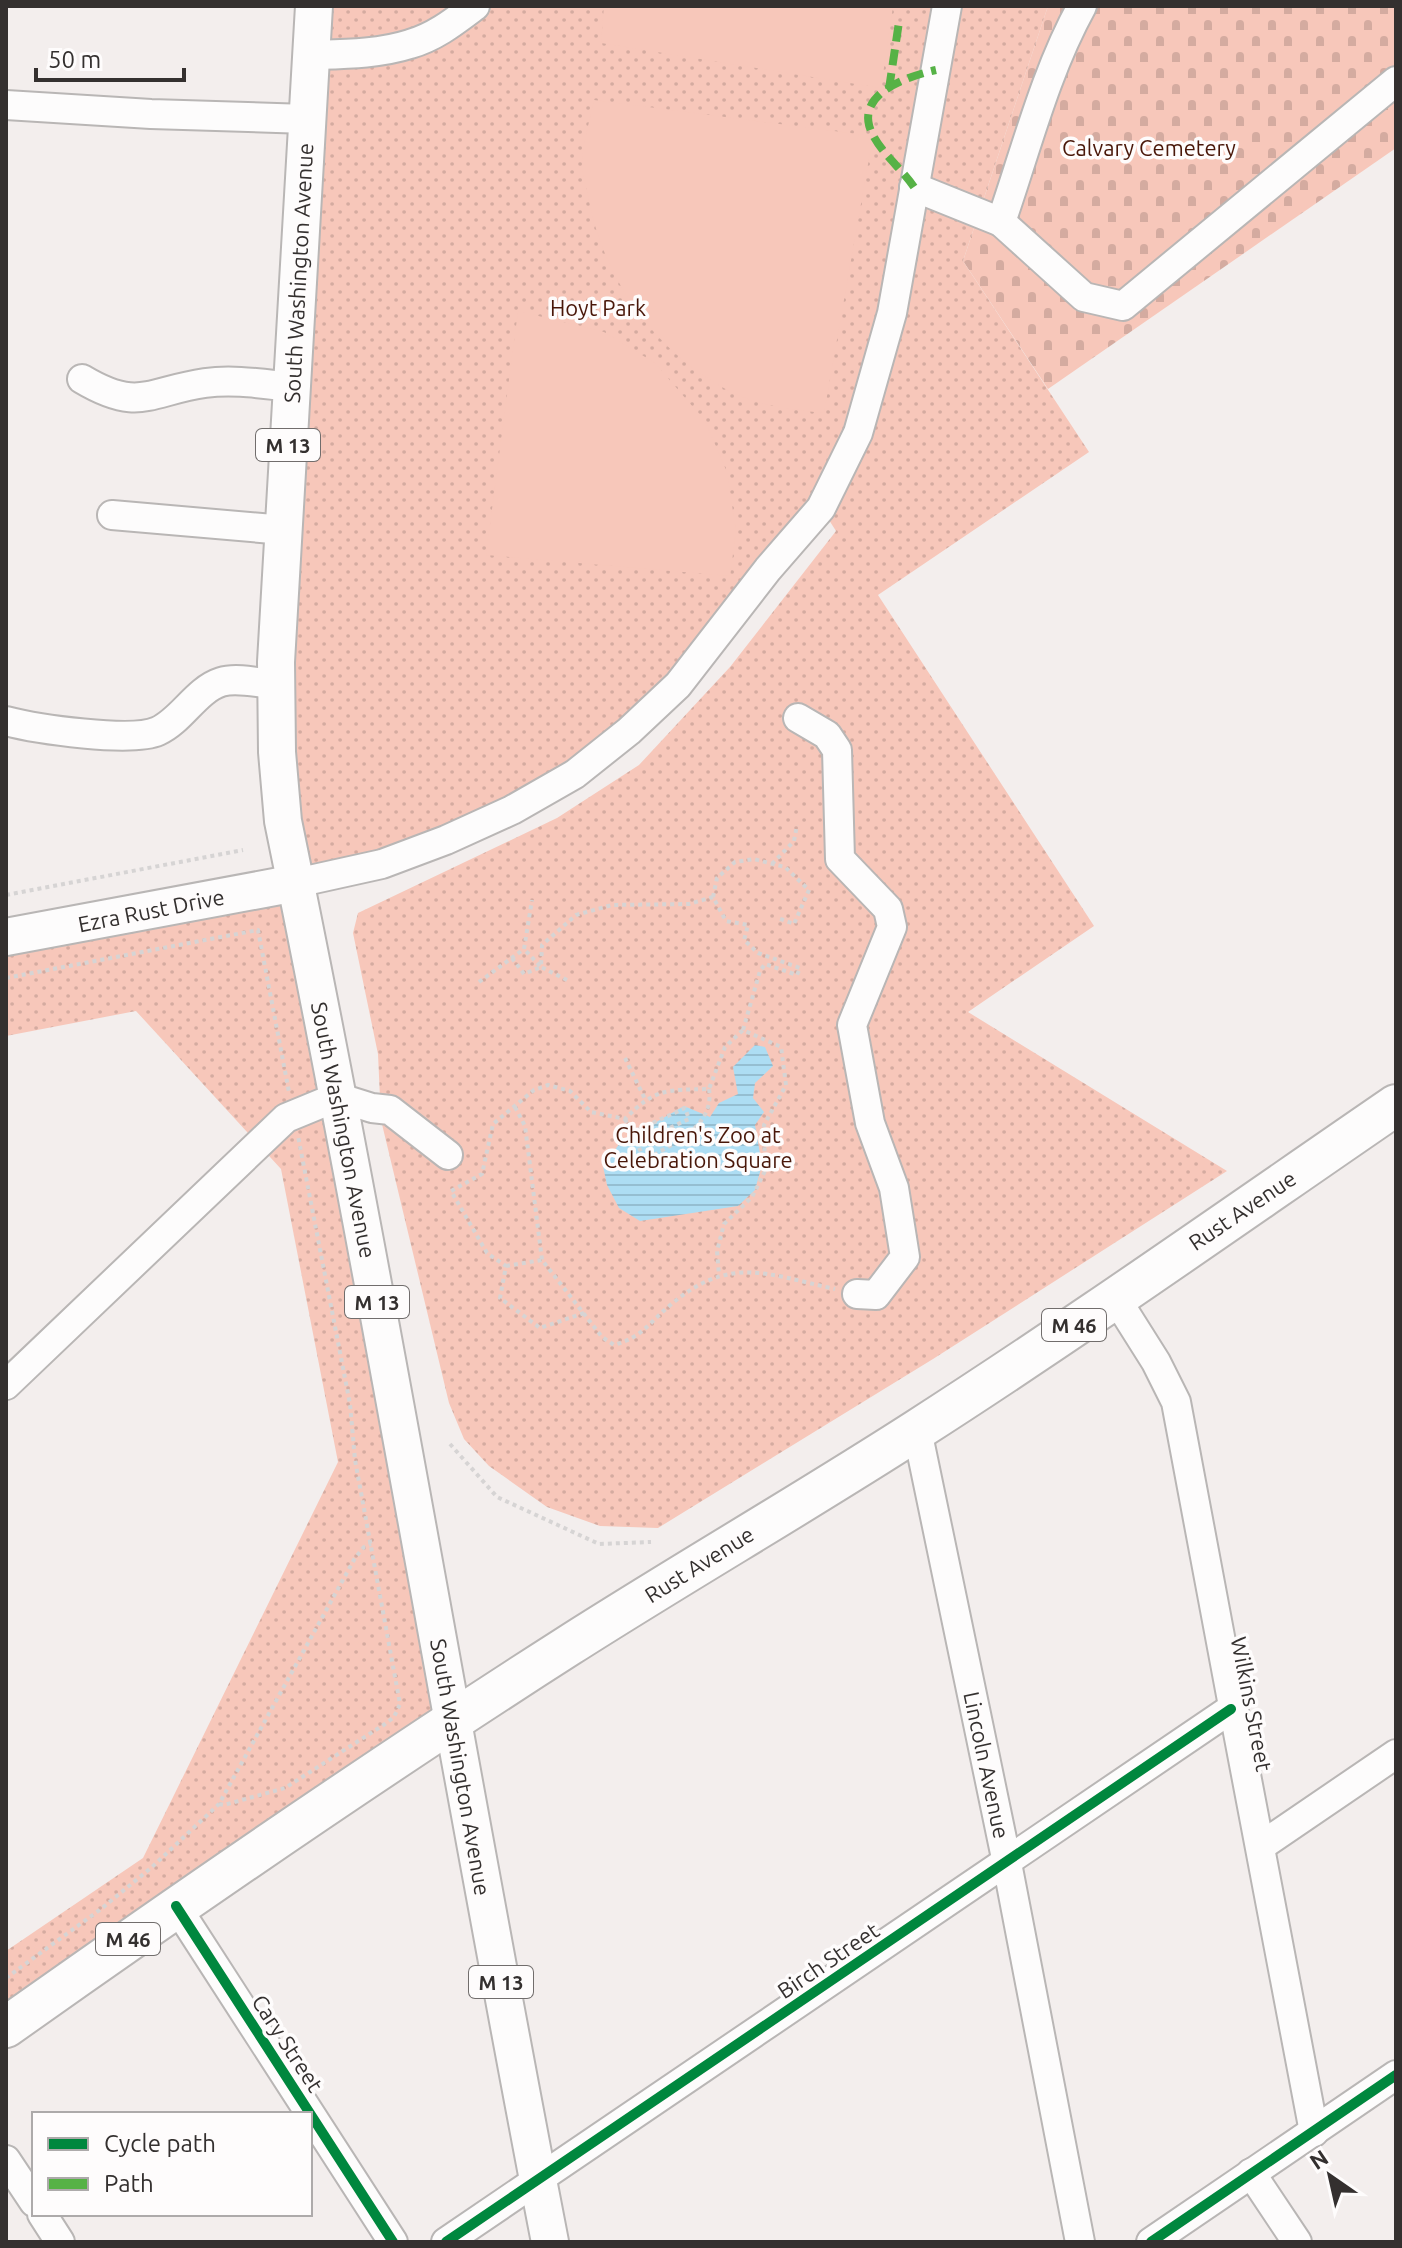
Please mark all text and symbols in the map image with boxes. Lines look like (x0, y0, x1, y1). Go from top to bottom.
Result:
scale bar (36, 32, 184, 82)
text: 50 m (48, 46, 101, 73)
park label: Calvary Cemetery (1062, 135, 1236, 160)
street label: South Washington Avenue (279, 142, 317, 404)
park label: Hoyt Park (550, 295, 646, 320)
road number: M 13 (256, 429, 320, 461)
street label: Ezra Rust Drive (76, 884, 226, 936)
street label: South Washington Avenue (307, 1000, 381, 1260)
park label: Children's Zoo at Celebration Square (603, 1122, 793, 1172)
street label: Rust Avenue (1184, 1165, 1300, 1255)
road number: M 13 (345, 1286, 409, 1318)
road number: M 46 (1042, 1309, 1106, 1341)
street label: Rust Avenue (640, 1521, 758, 1607)
street label: Wilkins Street (1227, 1634, 1277, 1774)
street label: South Washington Avenue (426, 1637, 496, 1897)
street label: Lincoln Avenue (959, 1689, 1015, 1841)
street label: Birch Street (773, 1917, 884, 2003)
road number: M 46 (96, 1923, 160, 1955)
road number: M 13 (469, 1966, 533, 1998)
street label: Cary Street (247, 1990, 329, 2097)
legend (32, 2112, 312, 2216)
text: Cycle path (104, 2130, 216, 2157)
north arrow (1290, 2136, 1370, 2216)
text: N (1305, 2144, 1332, 2174)
text: Path (104, 2170, 154, 2197)

